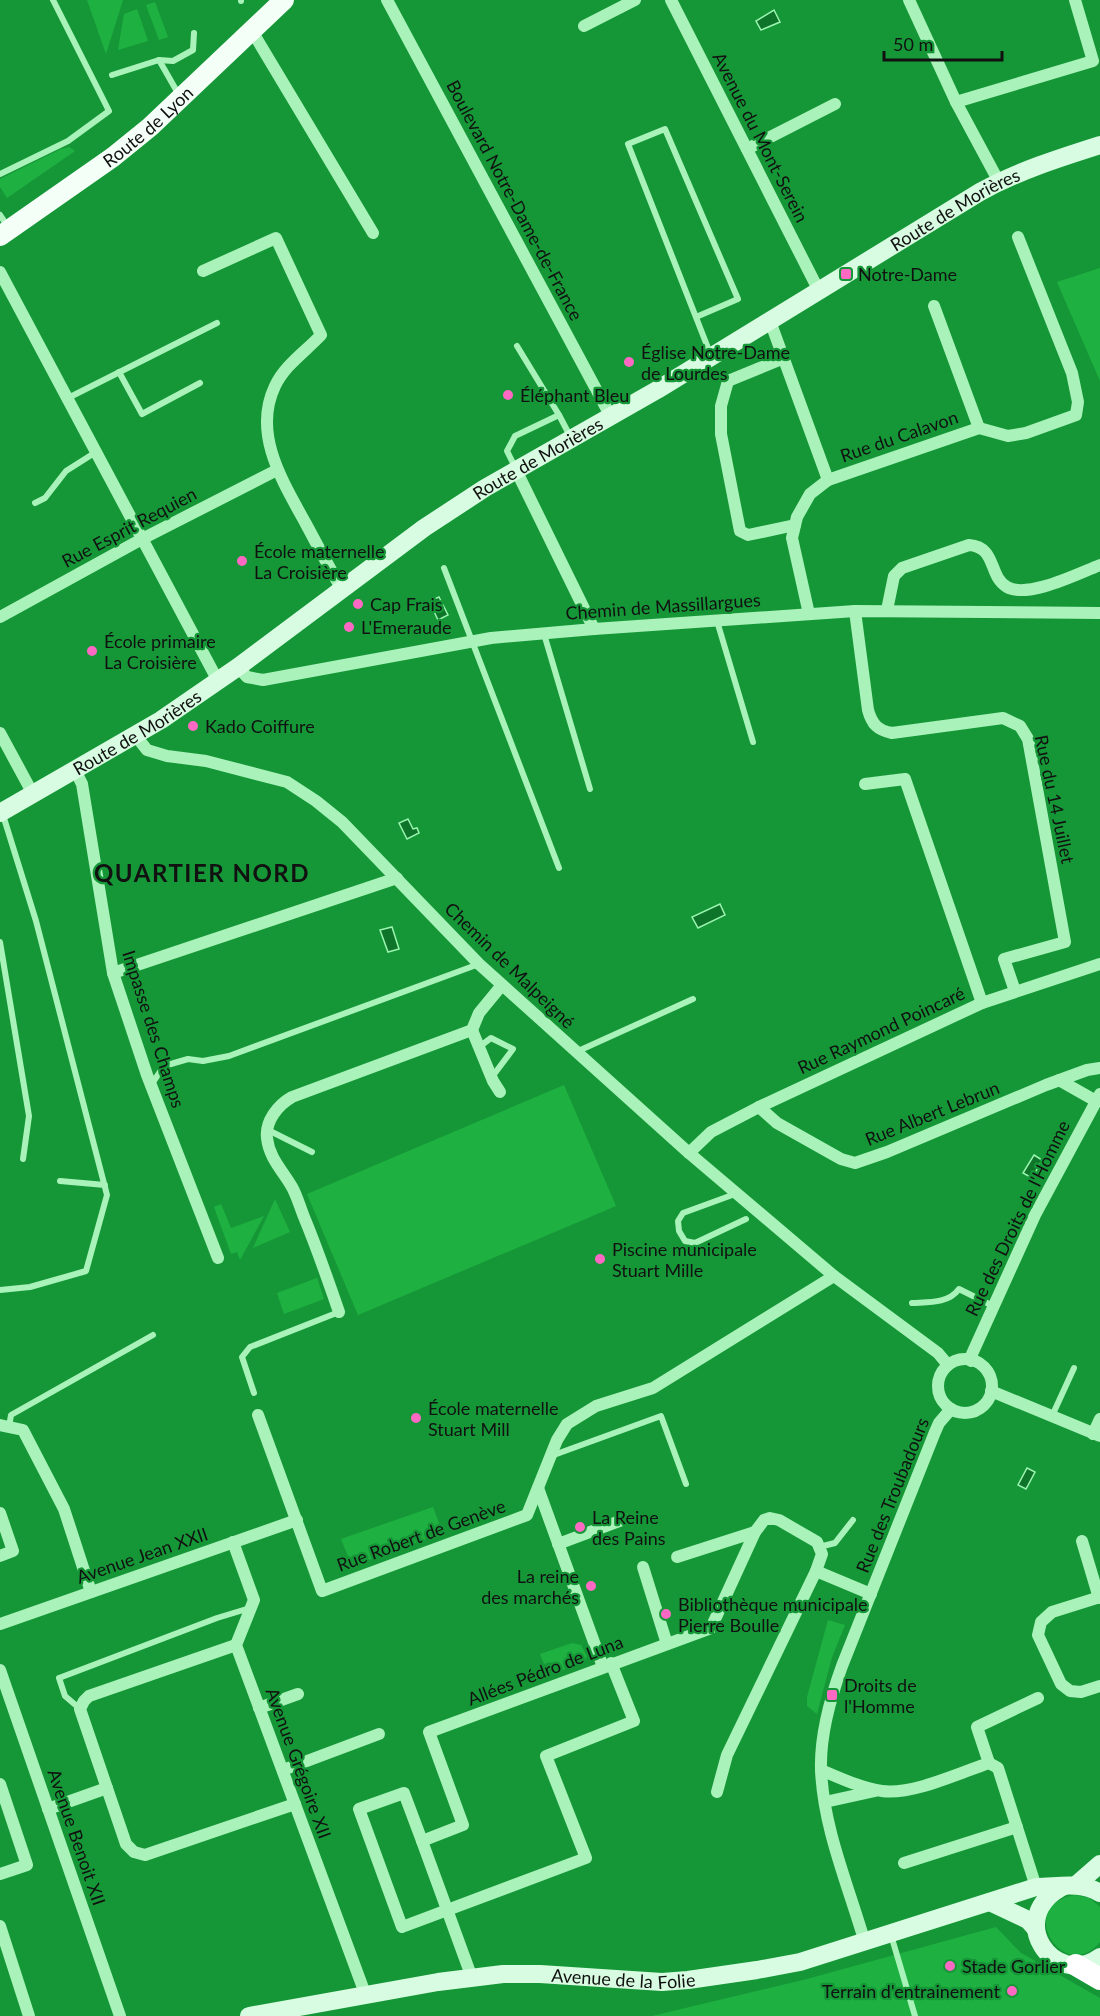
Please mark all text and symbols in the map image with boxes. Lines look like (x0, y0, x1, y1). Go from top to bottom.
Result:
scale bar (884, 24, 1002, 62)
text: 50 m (893, 33, 933, 55)
street label: Avenue du Mont-Serein (709, 48, 813, 226)
street label: Boulevard Notre-Dame-de-France (442, 76, 588, 324)
street label: Route de Lyon (98, 81, 197, 172)
street label: Route de Morières (886, 163, 1023, 255)
place label: Notre-Dame (858, 263, 957, 285)
marker: Notre-Dame (839, 267, 853, 281)
place label: Église Notre-Dame de Lourdes (641, 341, 790, 384)
marker: Église Notre-Dame de Lourdes (622, 355, 636, 369)
place label: Éléphant Bleu (520, 384, 629, 406)
marker: Éléphant Bleu (501, 388, 515, 402)
street label: Rue du Calavon (837, 406, 961, 466)
street label: Route de Morières (468, 412, 607, 504)
street label: Rue Esprit Requien (58, 482, 200, 572)
place label: École maternelle La Croisière (254, 540, 385, 583)
marker: École maternelle La Croisière (235, 554, 249, 568)
street label: Chemin de Massillargues (565, 588, 761, 624)
place label: Cap Frais (370, 593, 443, 615)
marker: Cap Frais (351, 597, 365, 611)
place label: L'Emeraude (361, 616, 452, 638)
marker: L'Emeraude (342, 620, 356, 634)
place label: École primaire La Croisière (104, 630, 216, 673)
marker: École primaire La Croisière (85, 644, 99, 658)
street label: Route de Morières (69, 685, 205, 780)
place label: Kado Coiffure (205, 715, 315, 737)
marker: Kado Coiffure (186, 719, 200, 733)
street label: Rue du 14 Juillet (1031, 733, 1079, 866)
district label: QUARTIER NORD (94, 858, 310, 887)
street label: Chemin de Malpeigné (440, 897, 580, 1033)
street label: Impasse des Champs (118, 948, 190, 1111)
street label: Rue Raymond Poincaré (794, 982, 968, 1078)
street label: Rue Albert Lebrun (862, 1076, 1002, 1150)
street label: Rue des Droits de l'Homme (960, 1117, 1074, 1319)
place label: Piscine municipale Stuart Mille (612, 1238, 757, 1281)
marker: Piscine municipale Stuart Mille (593, 1252, 607, 1266)
place label: École maternelle Stuart Mill (428, 1397, 559, 1440)
marker: École maternelle Stuart Mill (409, 1411, 423, 1425)
street label: Rue des Troubadours (851, 1414, 933, 1576)
street label: Rue Robert de Genève (334, 1494, 508, 1576)
place label: La Reine des Pains (592, 1506, 666, 1549)
marker: La Reine des Pains (573, 1520, 587, 1534)
street label: Avenue Jean XXII (73, 1522, 211, 1588)
place label: La reine des marchés (481, 1565, 579, 1608)
marker: La reine des marchés (584, 1579, 598, 1593)
place label: Bibliothèque municipale Pierre Boulle (678, 1593, 868, 1636)
marker: Bibliothèque municipale Pierre Boulle (659, 1607, 673, 1621)
street label: Allées Pédro de Luna (464, 1630, 626, 1710)
place label: Droits de l'Homme (844, 1674, 917, 1717)
street label: Avenue Grégoire XII (262, 1685, 336, 1841)
marker: Droits de l'Homme (825, 1688, 839, 1702)
street label: Avenue Benoit XII (43, 1766, 111, 1908)
place label: Stade Gorlier (962, 1955, 1066, 1977)
marker: Stade Gorlier (943, 1959, 957, 1973)
street label: Avenue de la Folie (551, 1964, 697, 1993)
place label: Terrain d'entrainement (822, 1980, 1001, 2002)
marker: Terrain d'entrainement (1005, 1984, 1019, 1998)

